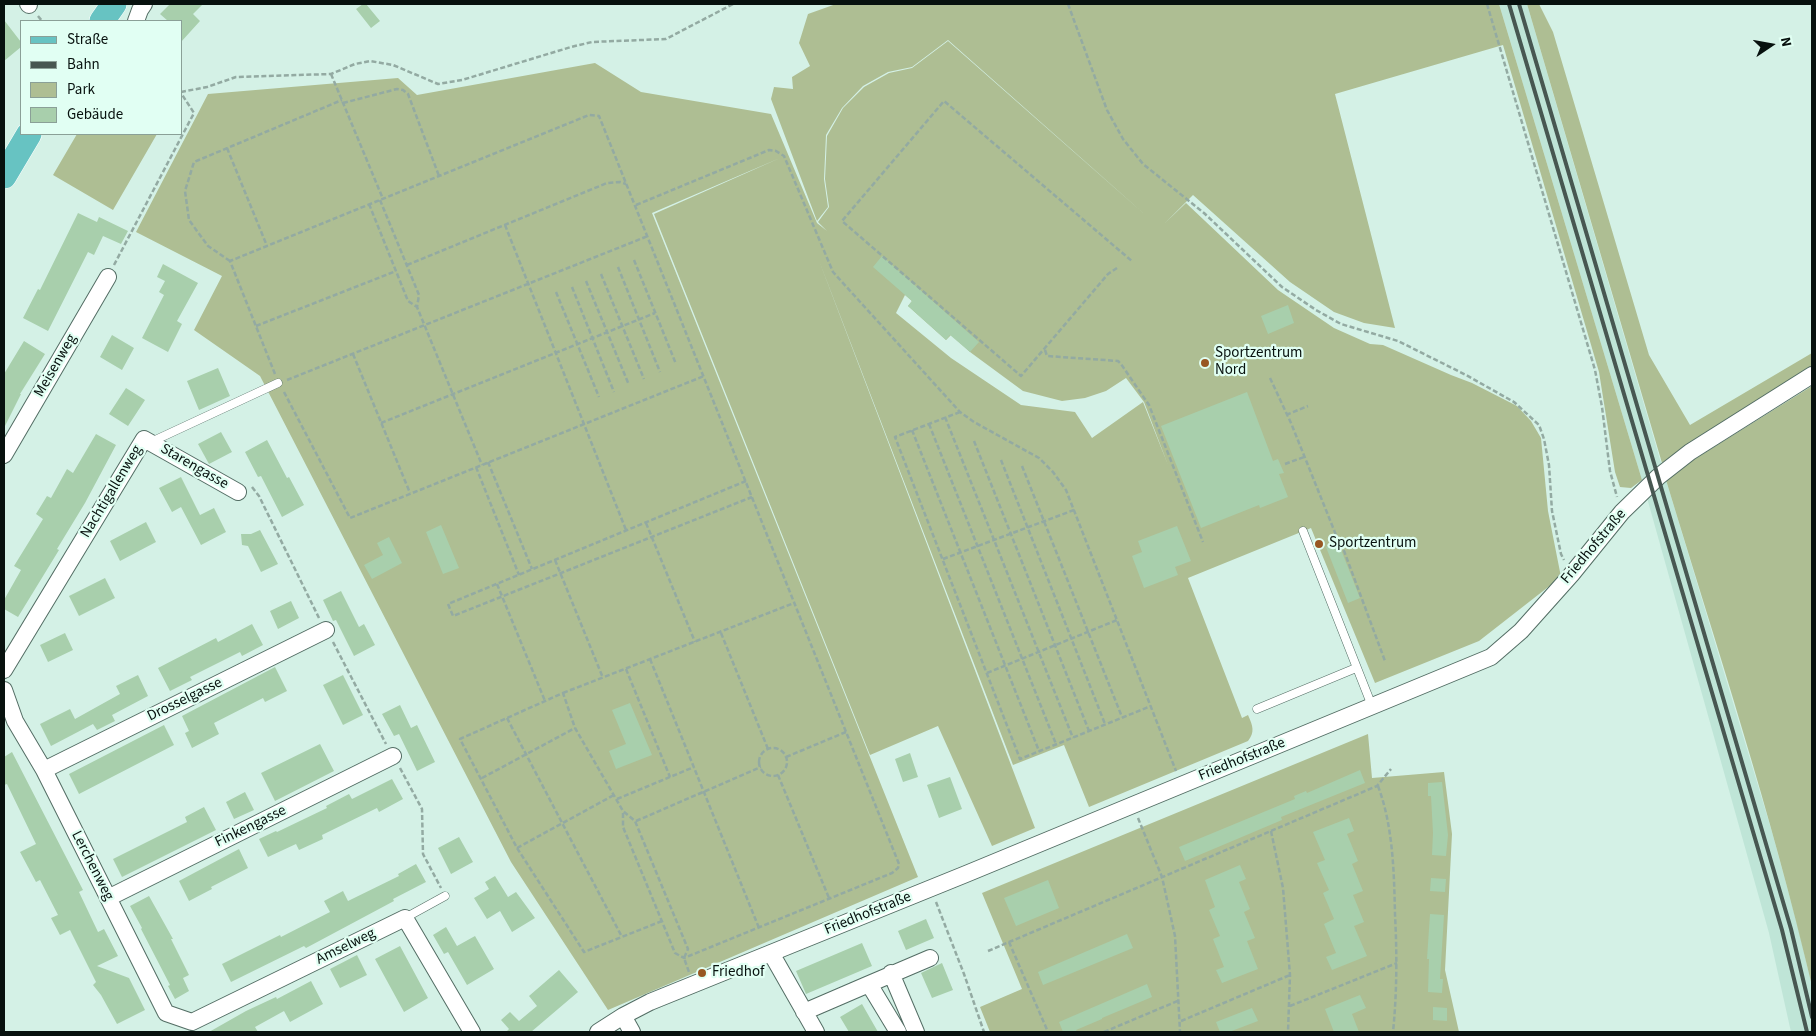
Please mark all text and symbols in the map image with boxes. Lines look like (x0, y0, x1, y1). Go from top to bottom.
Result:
legend (20, 20, 182, 135)
north arrow (1746, 20, 1796, 70)
text: Straße (67, 29, 108, 50)
text: N (1775, 35, 1796, 49)
text: Bahn (67, 54, 100, 75)
text: Park (67, 79, 95, 100)
text: Gebäude (67, 104, 123, 125)
street label: Meisenweg (31, 331, 81, 401)
place label: Sportzentrum Nord (1215, 345, 1302, 380)
marker: Sportzentrum Nord (1199, 357, 1211, 369)
street label: Starengasse (157, 440, 231, 494)
street label: Nachtigallenweg (77, 442, 147, 542)
street label: Friedhofstraße (1558, 506, 1630, 588)
place label: Sportzentrum (1329, 535, 1416, 553)
marker: Sportzentrum (1313, 538, 1325, 550)
street label: Drosselgasse (145, 674, 225, 726)
street label: Friedhofstraße (1196, 734, 1288, 786)
street label: Finkengasse (212, 802, 290, 852)
street label: Lerchenweg (67, 828, 117, 904)
street label: Friedhofstraße (822, 888, 914, 940)
street label: Amselweg (313, 925, 379, 969)
place label: Friedhof (712, 964, 764, 982)
marker: Friedhof (696, 967, 708, 979)

